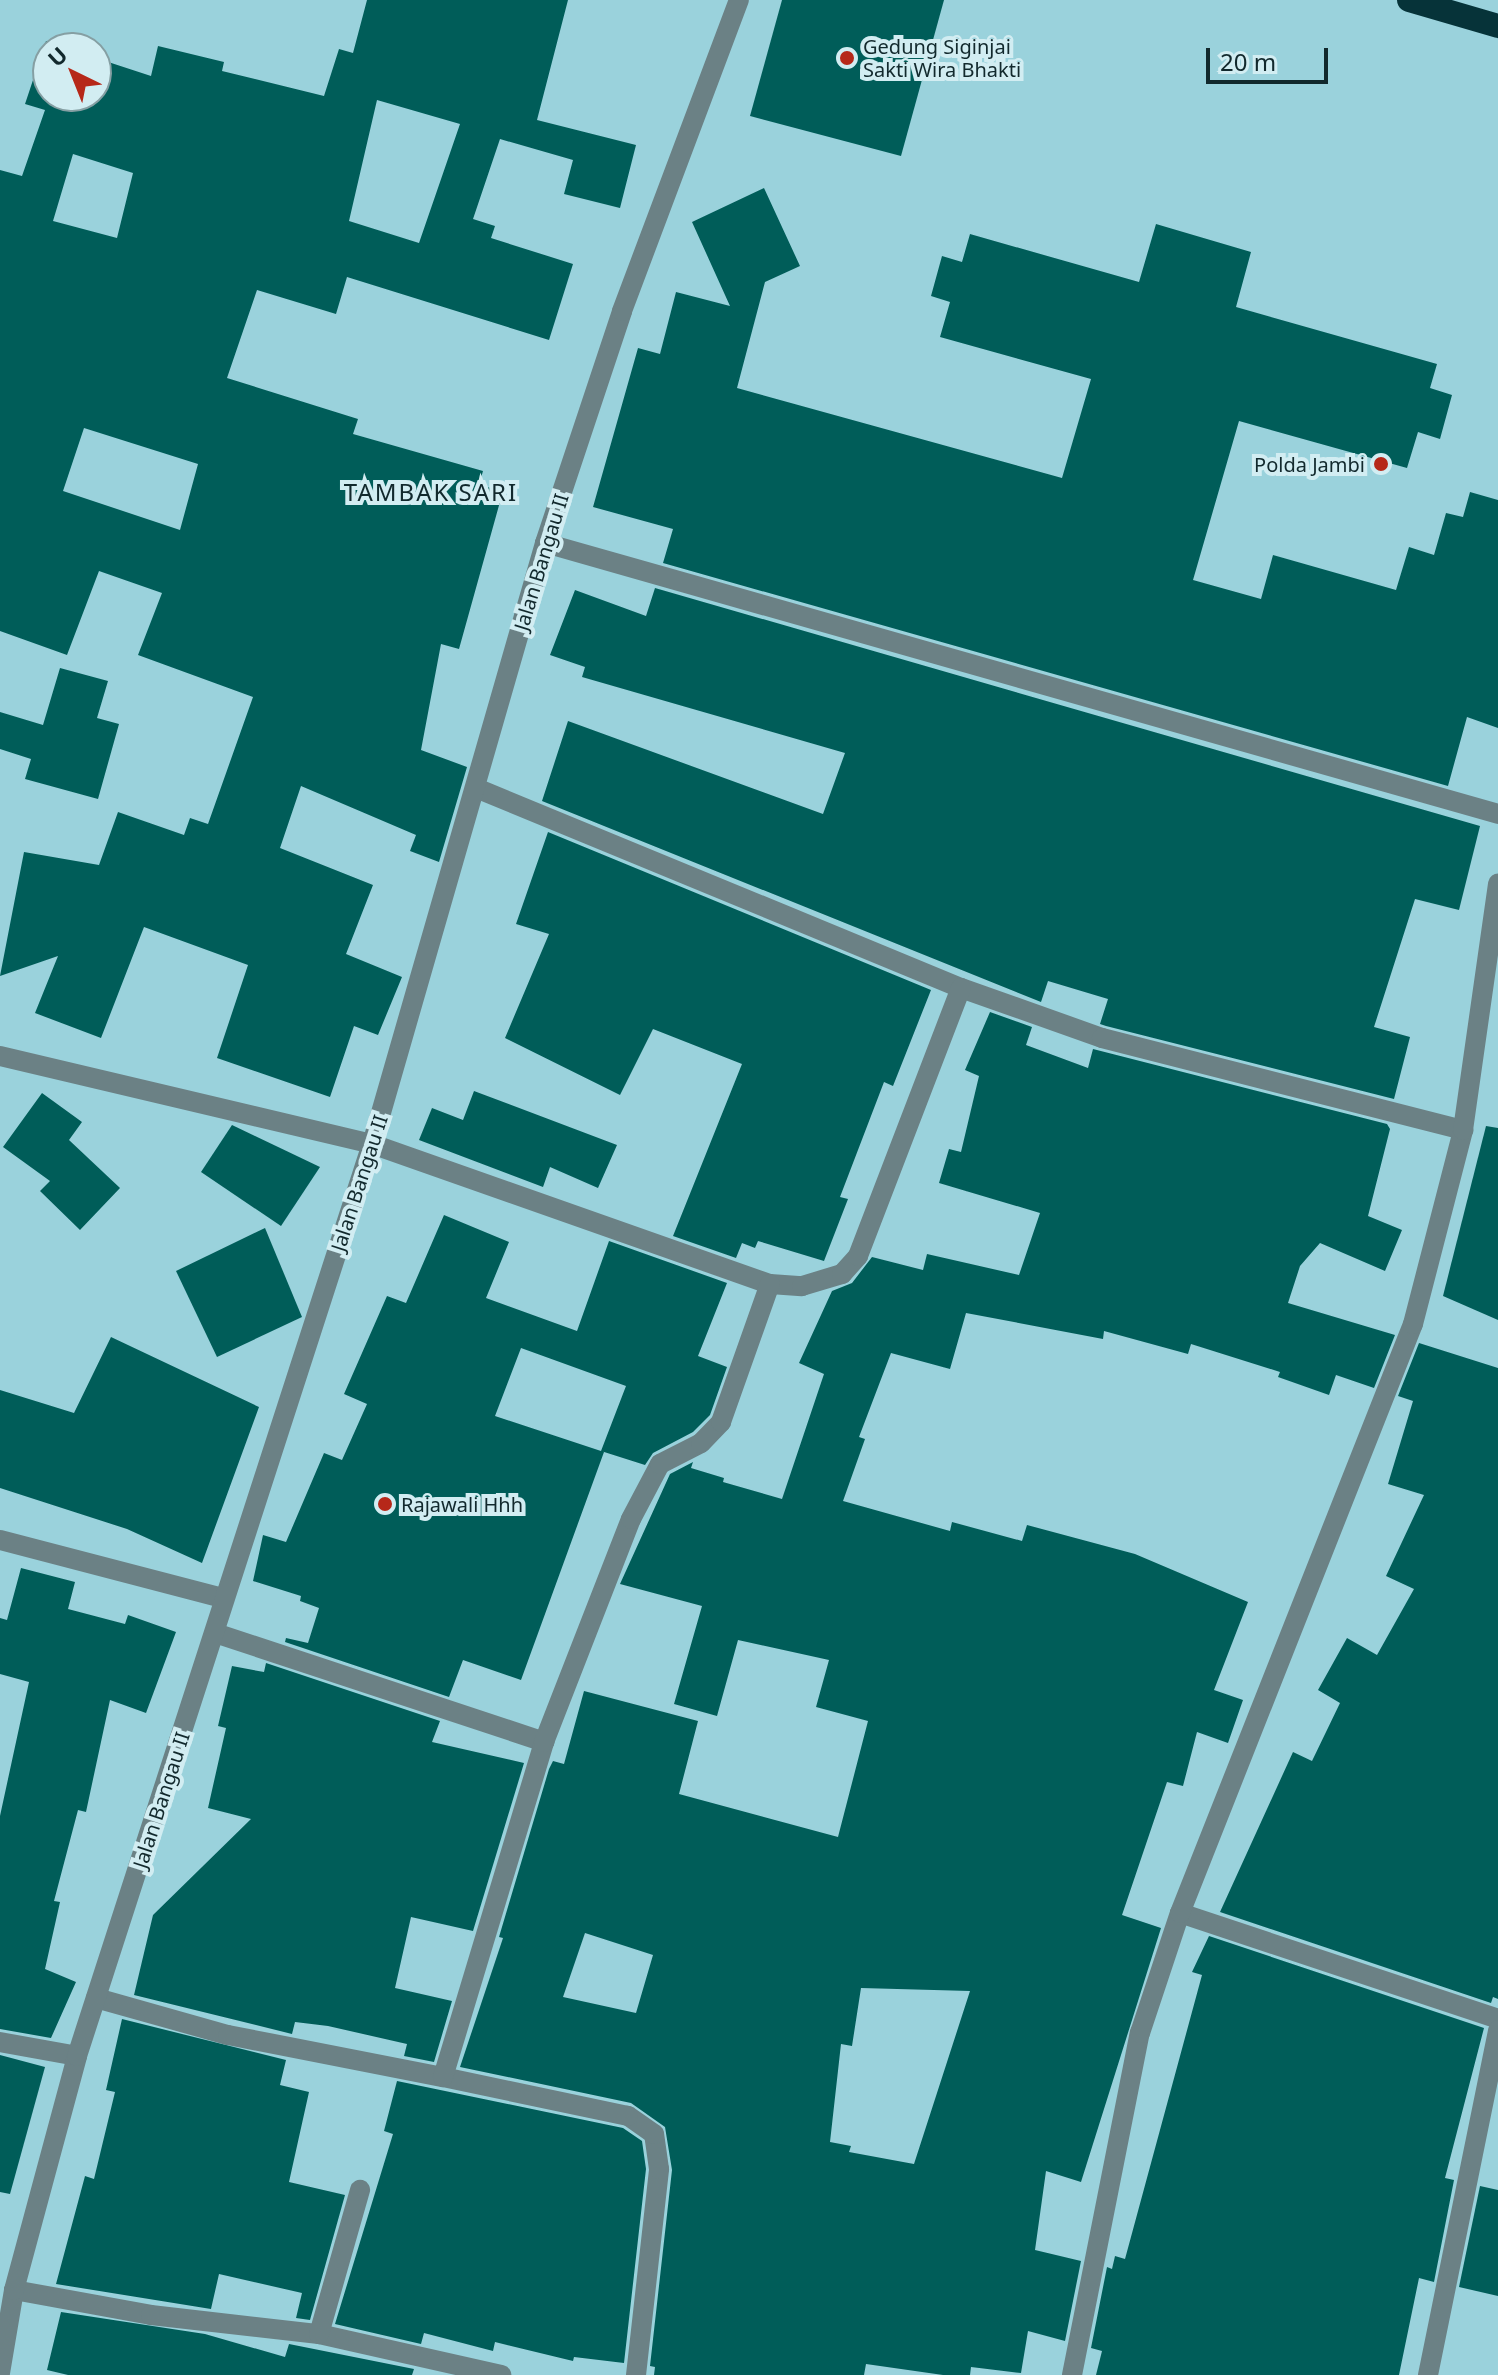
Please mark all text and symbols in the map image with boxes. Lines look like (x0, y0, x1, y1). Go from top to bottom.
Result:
north arrow (32, 32, 112, 112)
scale bar (1210, 32, 1332, 82)
place label: Gedung Siginjai Sakti Wira Bhakti (863, 34, 1021, 81)
text: U (41, 39, 73, 73)
text: 20 m (1220, 45, 1276, 78)
marker: Gedung Siginjai Sakti Wira Bhakti (838, 49, 856, 67)
place label: Polda Jambi (1254, 452, 1365, 476)
marker: Polda Jambi (1372, 455, 1390, 473)
district label: TAMBAK SARI (344, 478, 518, 506)
street label: Jalan Bangau II (509, 491, 573, 633)
street label: Jalan Bangau II (326, 1112, 392, 1254)
place label: Rajawali Hhh (401, 1492, 523, 1516)
marker: Rajawali Hhh (376, 1495, 394, 1513)
street label: Jalan Bangau II (128, 1729, 194, 1871)

